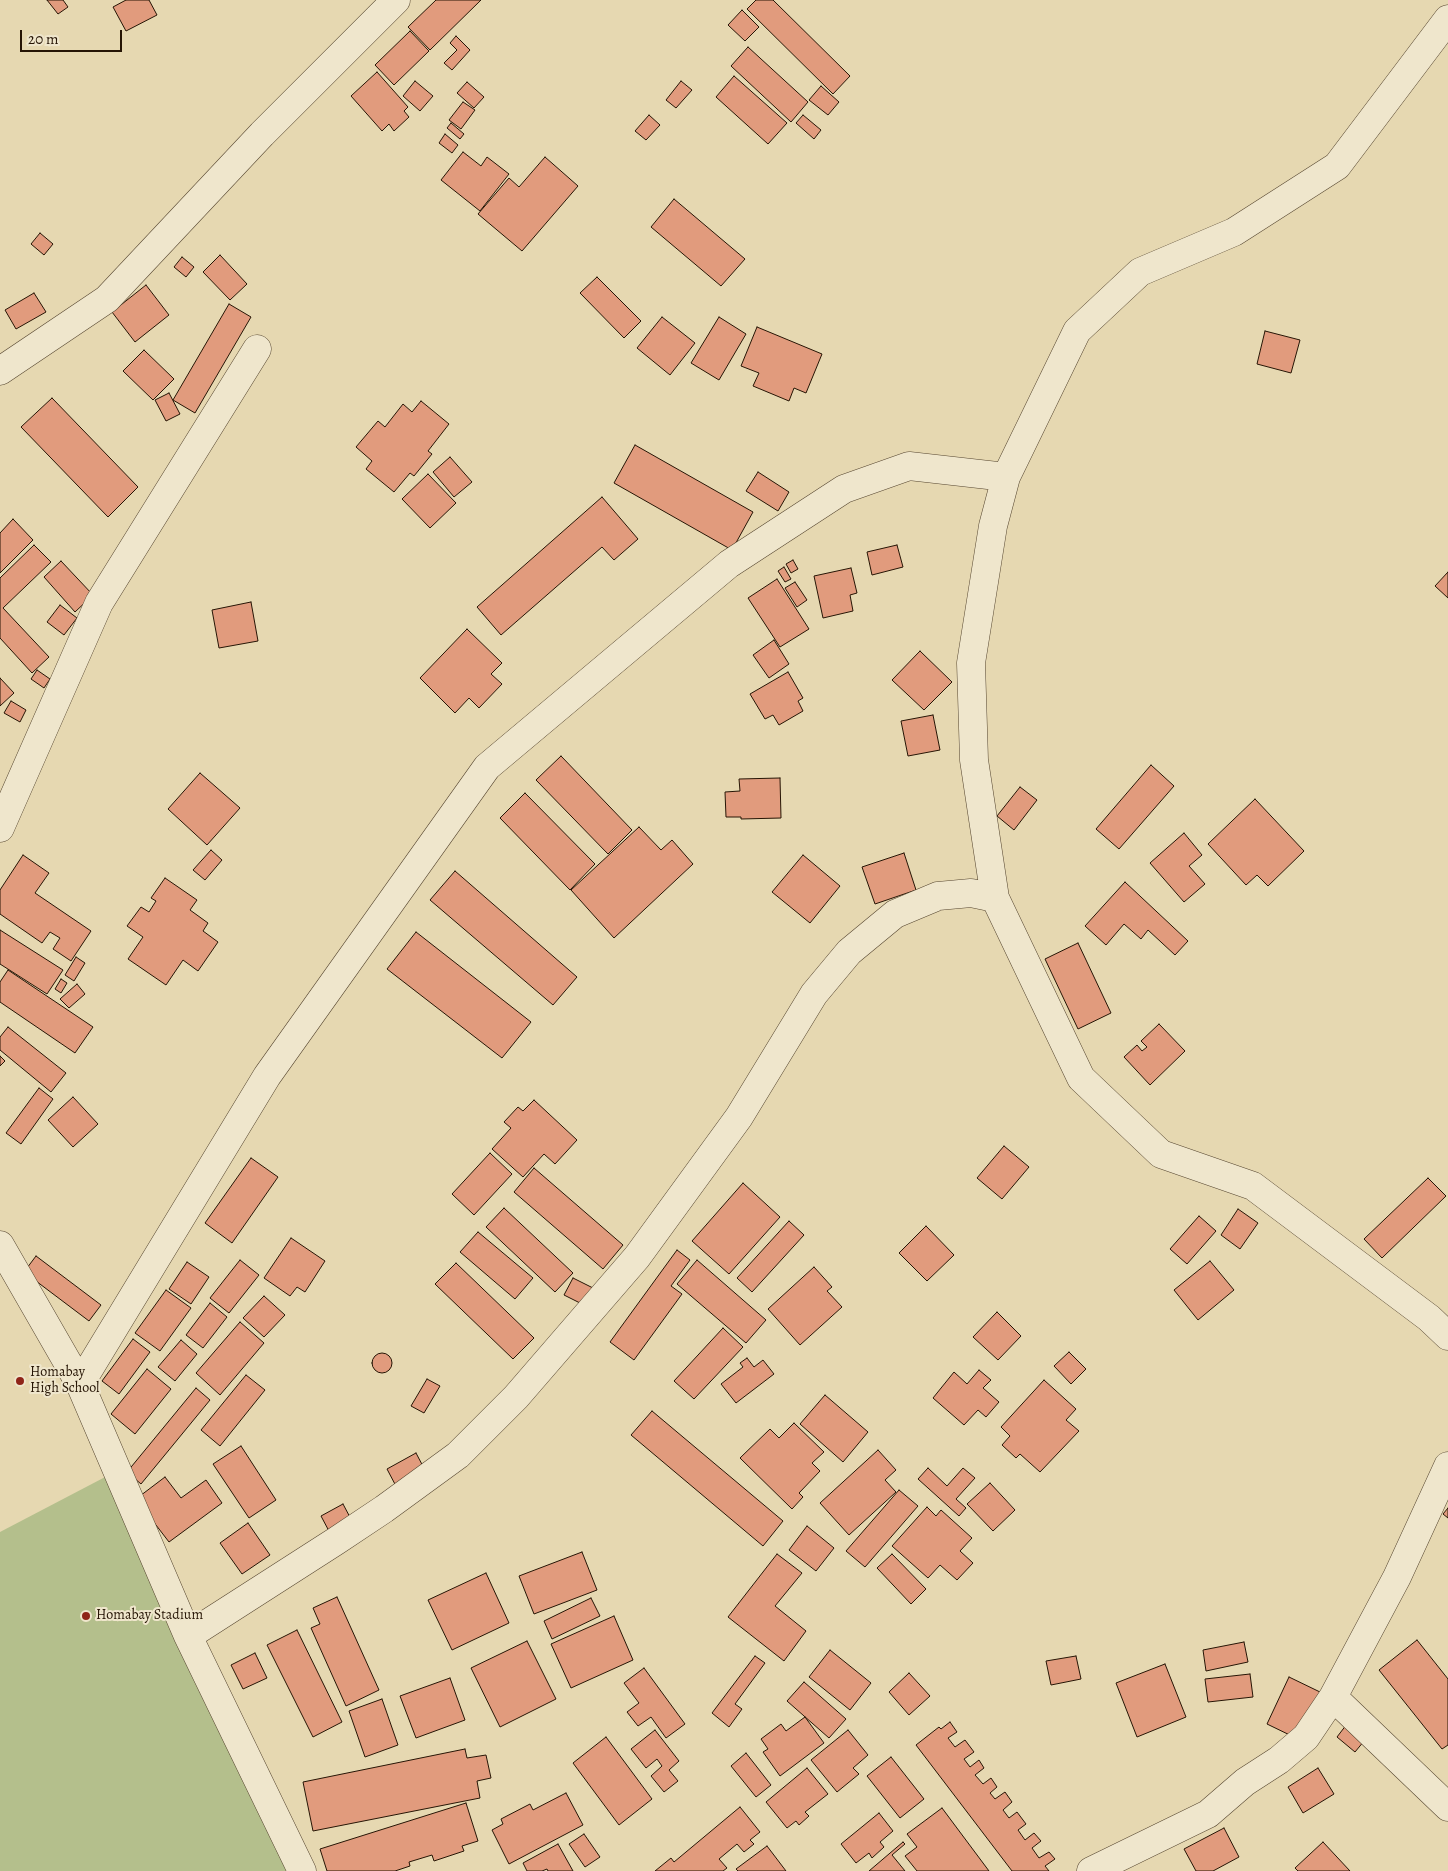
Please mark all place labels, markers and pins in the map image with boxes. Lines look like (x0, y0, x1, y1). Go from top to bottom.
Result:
place label: Homabay High School (30, 1365, 100, 1398)
marker: Homabay High School (14, 1375, 26, 1387)
place label: Homabay Stadium (96, 1608, 203, 1624)
marker: Homabay Stadium (80, 1610, 92, 1622)

